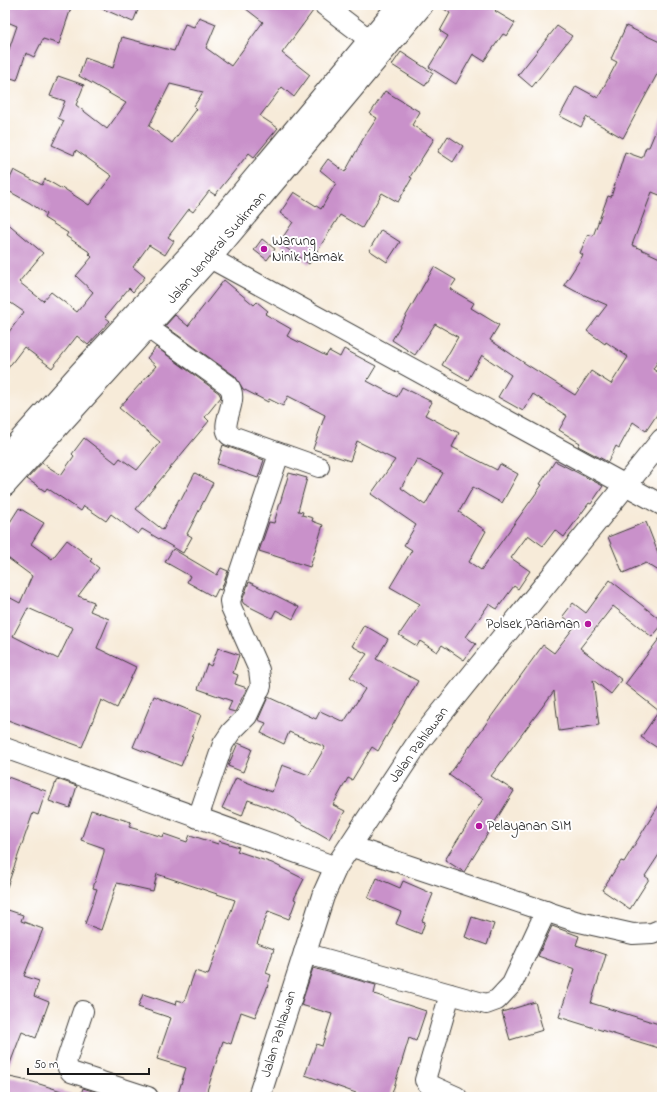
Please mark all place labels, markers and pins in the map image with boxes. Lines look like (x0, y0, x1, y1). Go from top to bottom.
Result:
place label: Warung Ninik Mamak (272, 231, 345, 268)
marker: Warung Ninik Mamak (259, 244, 269, 254)
place label: Polsek Pariaman (486, 614, 580, 635)
marker: Polsek Pariaman (583, 619, 593, 629)
place label: Pelayanan SIM (487, 816, 571, 838)
marker: Pelayanan SIM (474, 821, 484, 831)

